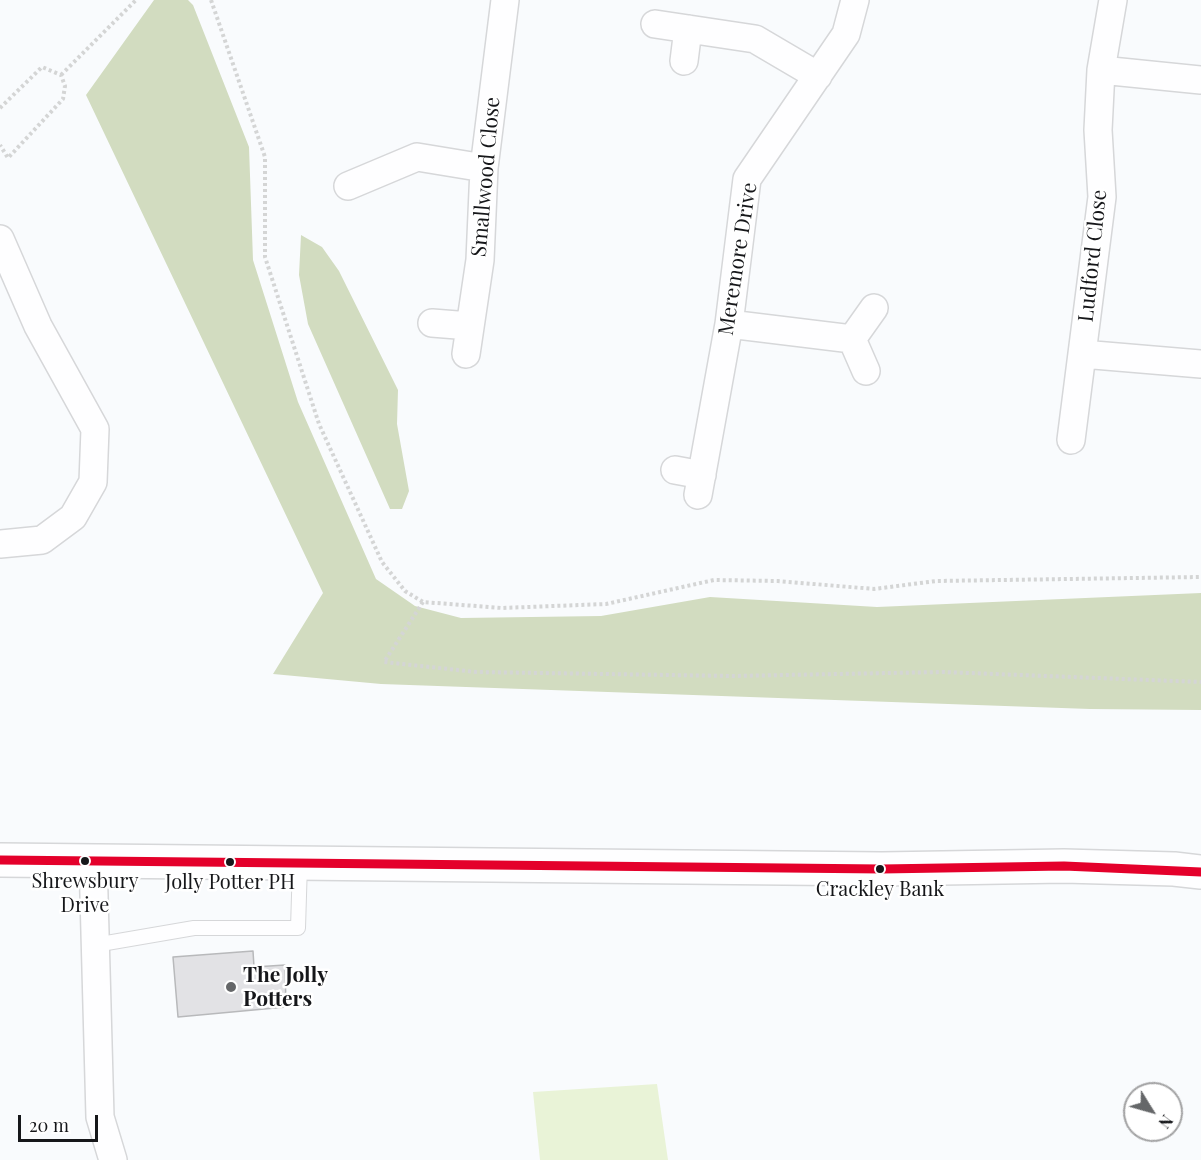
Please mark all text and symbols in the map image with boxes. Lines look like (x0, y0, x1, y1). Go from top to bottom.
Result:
street label: Smallwood Close (466, 96, 506, 258)
street label: Meremore Drive (713, 181, 763, 337)
street label: Ludford Close (1074, 189, 1112, 323)
marker: Shrewsbury Drive (79, 855, 91, 867)
marker: Jolly Potter PH (224, 856, 236, 868)
marker: Crackley Bank (874, 863, 886, 875)
place label: Shrewsbury Drive (31, 870, 139, 917)
place label: Jolly Potter PH (165, 871, 295, 895)
place label: Crackley Bank (816, 878, 944, 902)
place label: The Jolly Potters (243, 962, 328, 1012)
marker: The Jolly Potters (224, 980, 238, 994)
north arrow (1123, 1082, 1183, 1142)
scale bar (21, 1103, 100, 1141)
text: N (1154, 1111, 1178, 1133)
text: 20 m (29, 1113, 69, 1137)

